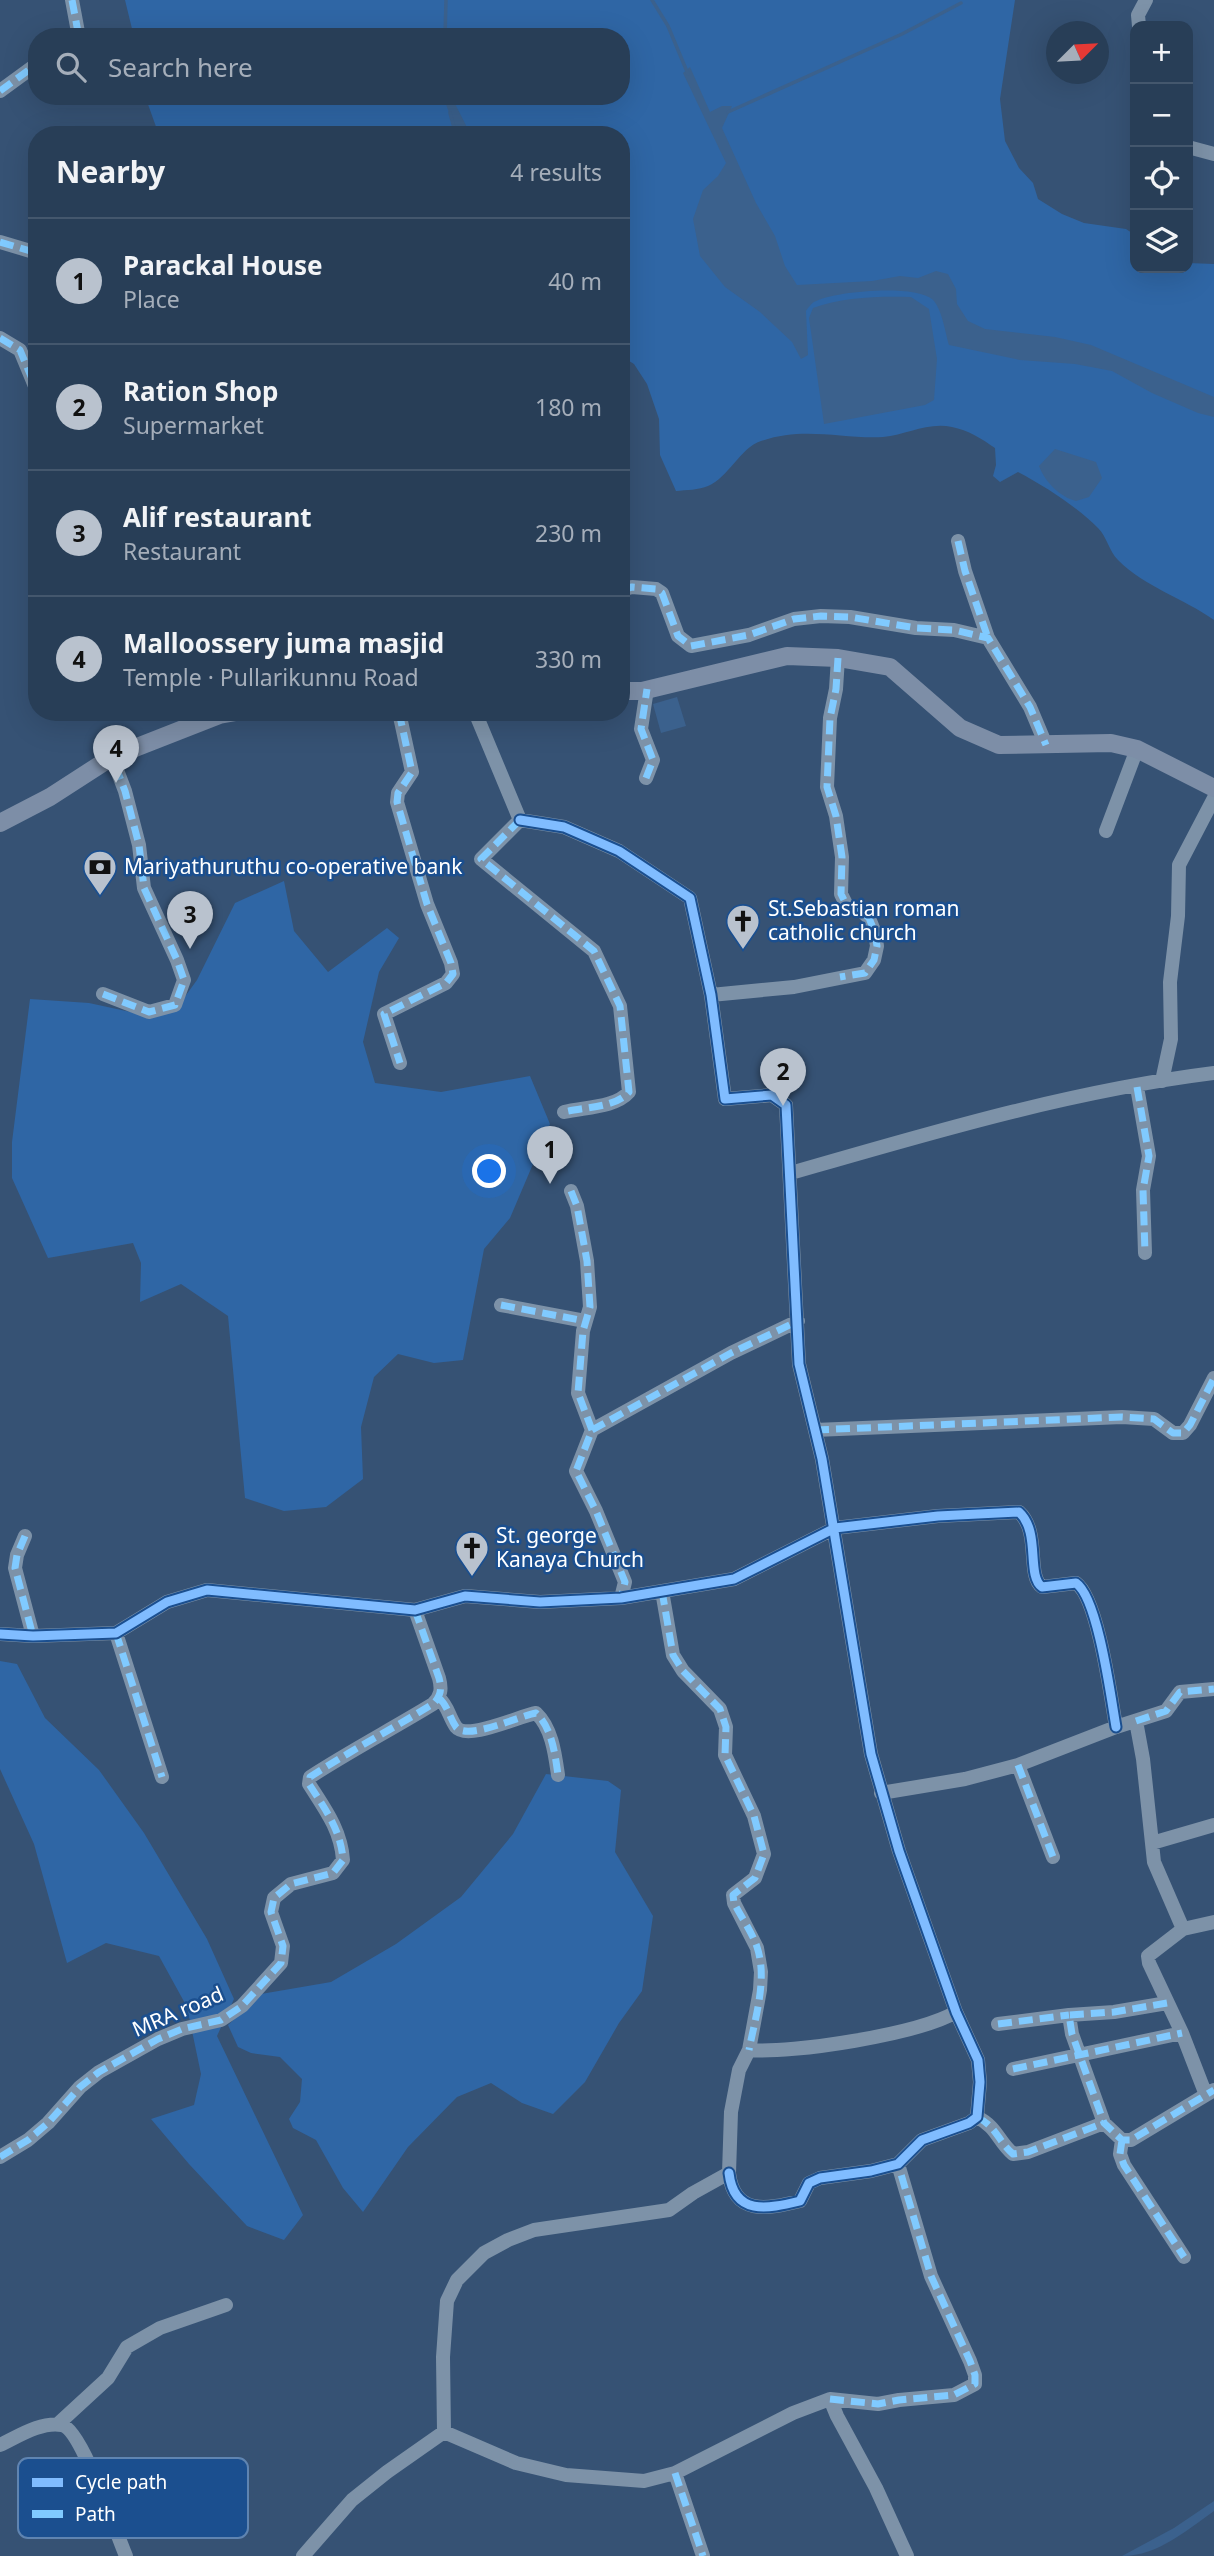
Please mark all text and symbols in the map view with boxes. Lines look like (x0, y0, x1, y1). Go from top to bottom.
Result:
north arrow (1046, 21, 1109, 84)
map controls (1130, 21, 1193, 273)
button: + (1130, 21, 1193, 84)
search box (28, 28, 630, 105)
icon: search (52, 48, 90, 86)
text: Search here (108, 49, 253, 85)
button: − (1130, 84, 1193, 147)
button: locate (1130, 147, 1193, 210)
text: Nearby (56, 151, 165, 192)
text: 4 results (510, 156, 602, 188)
button: layers (1130, 210, 1193, 273)
text: Parackal House (123, 247, 323, 283)
text: 1 (72, 265, 86, 297)
text: 40 m (548, 265, 602, 297)
text: Place (123, 283, 180, 315)
text: Ration Shop (123, 373, 279, 409)
text: 2 (72, 391, 86, 423)
text: 180 m (535, 391, 602, 423)
text: Supermarket (123, 409, 264, 441)
text: Alif restaurant (123, 499, 312, 535)
text: 3 (72, 517, 86, 549)
text: 230 m (535, 517, 602, 549)
text: Restaurant (123, 535, 241, 567)
text: Malloossery juma masjid (123, 625, 444, 661)
text: 4 (72, 643, 86, 675)
text: 330 m (535, 643, 602, 675)
text: Temple · Pullarikunnu Road (123, 661, 419, 693)
pin: 4 (93, 725, 139, 783)
bank icon: Mariyathuruthu co-operative bank (81, 848, 119, 897)
place label: Mariyathuruthu co-operative bank (124, 852, 463, 880)
pin: 3 (167, 891, 213, 949)
place label: St.Sebastian roman catholic church (768, 894, 959, 946)
church icon: St.Sebastian roman catholic church (724, 902, 762, 951)
pin: 2 (760, 1048, 806, 1106)
pin: 1 (527, 1126, 573, 1184)
your location (472, 1154, 506, 1188)
place label: St. george Kanaya Church (496, 1521, 644, 1573)
church icon: St. george Kanaya Church (453, 1529, 491, 1578)
street label: MRA road (128, 1979, 228, 2043)
legend (18, 2458, 248, 2538)
text: Cycle path (75, 2469, 167, 2495)
text: Path (75, 2501, 116, 2527)

